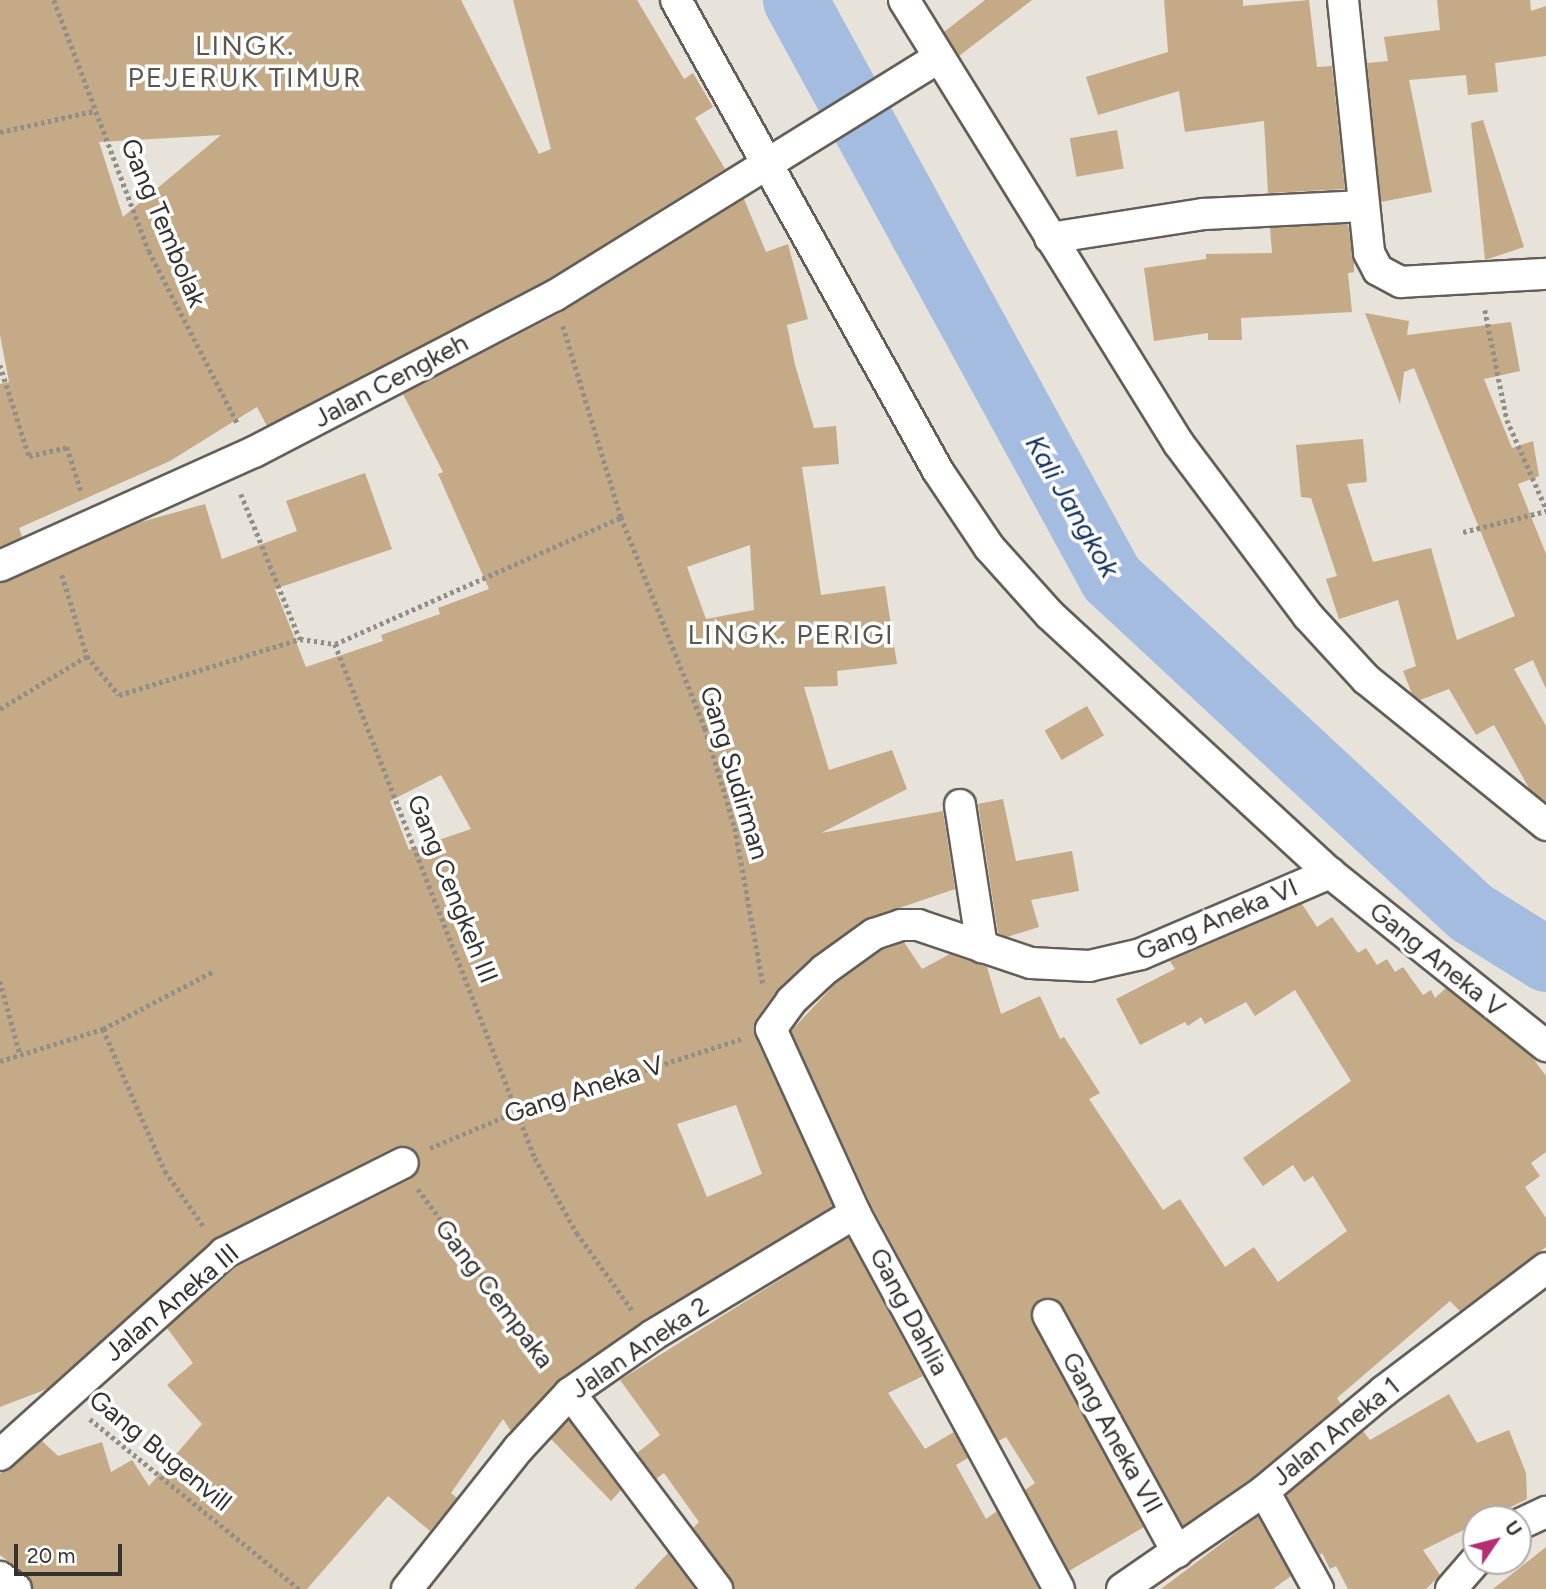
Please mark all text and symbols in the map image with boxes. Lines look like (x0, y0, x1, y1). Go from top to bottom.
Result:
district label: LINGK. PEJERUK TIMUR (129, 28, 361, 94)
street label: Gang Tembolak (113, 134, 213, 312)
street label: Jalan Cengkeh (308, 327, 474, 435)
water label: Kali Jangkok (1019, 429, 1127, 583)
district label: LINGK. PERIGI (689, 617, 893, 651)
street label: Gang Sudirman (693, 683, 775, 863)
street label: Gang Cengkeh III (400, 790, 504, 988)
street label: Gang Aneka VI (1131, 872, 1303, 968)
street label: Gang Aneka V (1363, 896, 1511, 1024)
street label: Gang Aneka V (500, 1050, 668, 1130)
street label: Gang Cempaka (428, 1213, 560, 1375)
street label: Jalan Aneka III (98, 1238, 246, 1368)
street label: Gang Dahlia (862, 1243, 956, 1381)
street label: Jalan Aneka 2 (565, 1290, 715, 1406)
street label: Gang Aneka VII (1055, 1347, 1169, 1519)
street label: Jalan Aneka 1 (1266, 1371, 1406, 1493)
street label: Gang Bugenvill (82, 1384, 238, 1518)
north arrow (1462, 1505, 1532, 1575)
text: U (1500, 1517, 1526, 1541)
scale bar (18, 1530, 126, 1574)
text: 20 m (27, 1543, 75, 1568)

